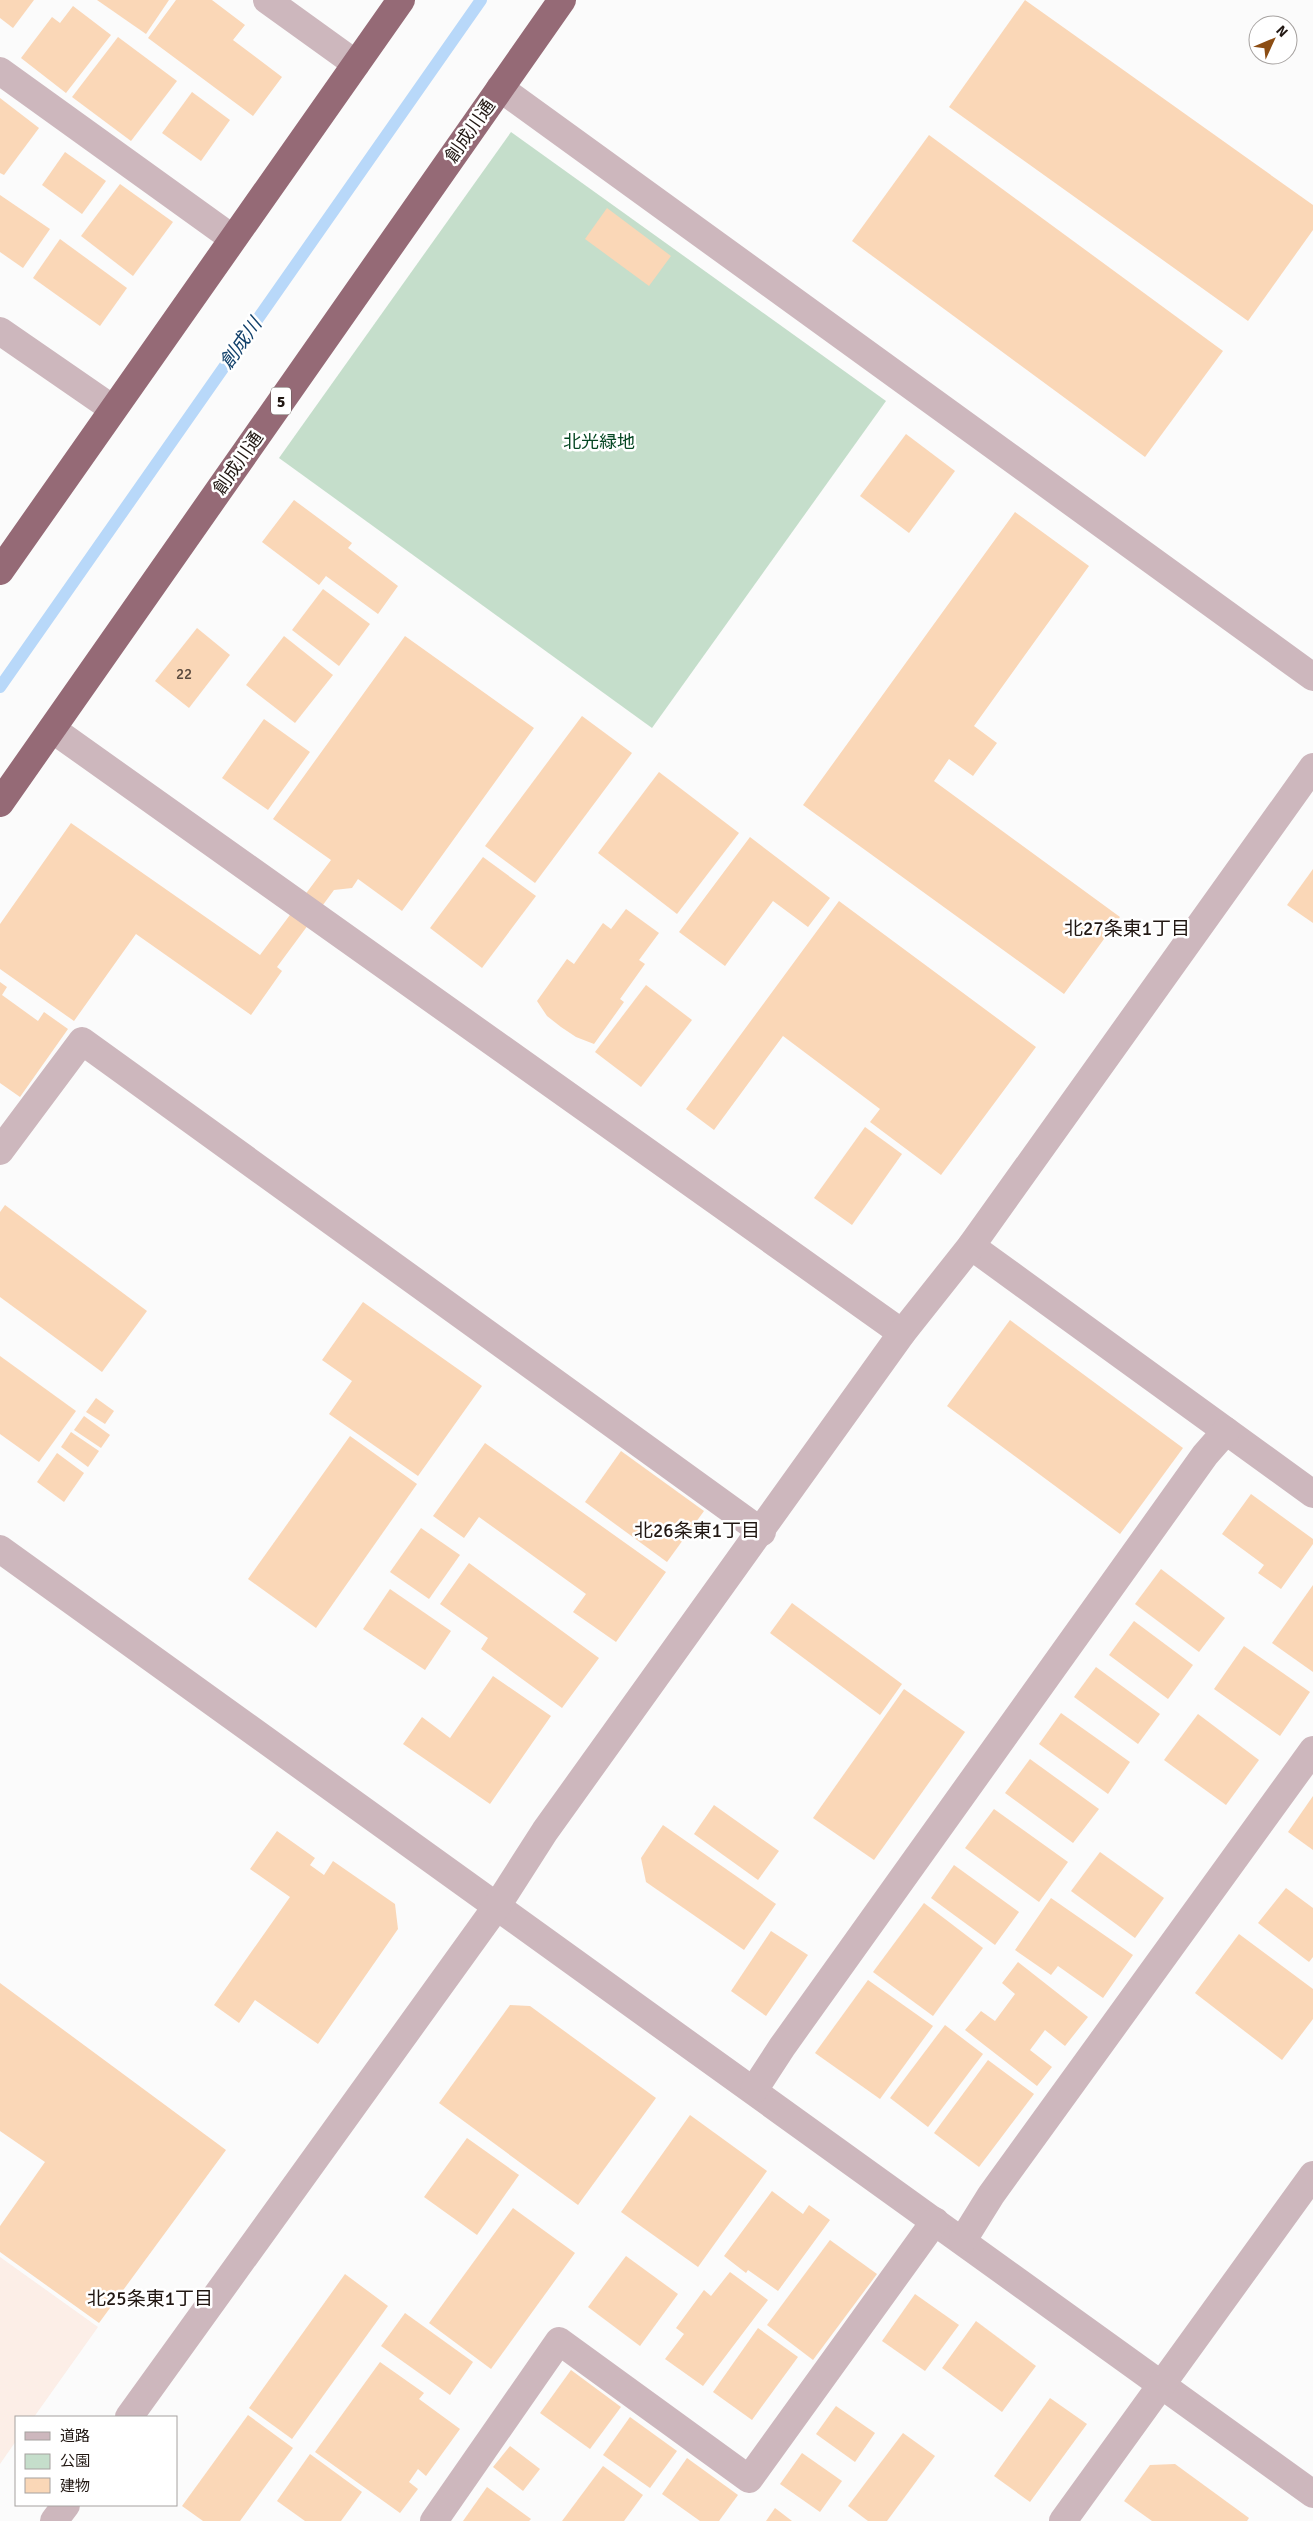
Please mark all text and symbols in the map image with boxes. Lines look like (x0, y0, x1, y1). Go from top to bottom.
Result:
north arrow (1248, 15, 1298, 65)
text: N (1272, 22, 1291, 41)
street label: 創成川通 (440, 95, 500, 167)
water label: 創成川 (215, 312, 268, 374)
road number: 5 (271, 388, 291, 414)
street label: 創成川通 (208, 427, 268, 499)
park label: 北光緑地 (563, 431, 635, 453)
house number: 22 (176, 665, 192, 683)
district label: 北27条東1丁目 (1064, 917, 1190, 941)
district label: 北26条東1丁目 (634, 1519, 760, 1543)
district label: 北25条東1丁目 (87, 2287, 213, 2311)
legend (15, 2416, 178, 2506)
text: 道路 (60, 2427, 90, 2445)
text: 公園 (60, 2452, 90, 2470)
text: 建物 (60, 2477, 90, 2495)

